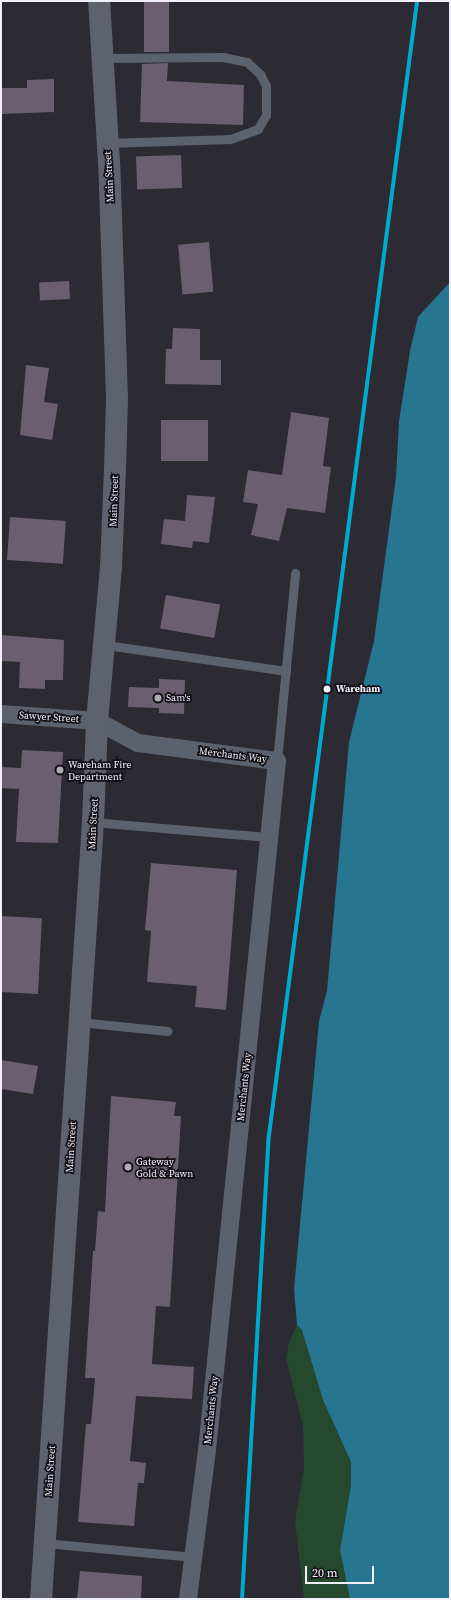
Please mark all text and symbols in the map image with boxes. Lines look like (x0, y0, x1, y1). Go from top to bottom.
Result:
street label: Main Street (102, 151, 116, 203)
street label: Main Street (107, 475, 121, 527)
marker: Wareham (321, 683, 333, 695)
place label: Wareham (336, 683, 380, 695)
place label: Sam's (166, 692, 191, 704)
marker: Sam's (153, 693, 163, 703)
street label: Sawyer Street (19, 709, 79, 725)
street label: Merchants Way (198, 745, 268, 765)
place label: Wareham Fire Department (68, 758, 131, 782)
marker: Wareham Fire Department (55, 765, 65, 775)
street label: Main Street (86, 798, 100, 850)
street label: Merchants Way (234, 1052, 254, 1122)
street label: Main Street (63, 1121, 79, 1173)
place label: Gateway Gold & Pawn (136, 1155, 193, 1178)
marker: Gateway Gold & Pawn (123, 1162, 133, 1172)
street label: Merchants Way (201, 1375, 221, 1445)
street label: Main Street (42, 1445, 58, 1497)
scale bar (307, 1558, 376, 1584)
text: 20 m (312, 1565, 338, 1581)

